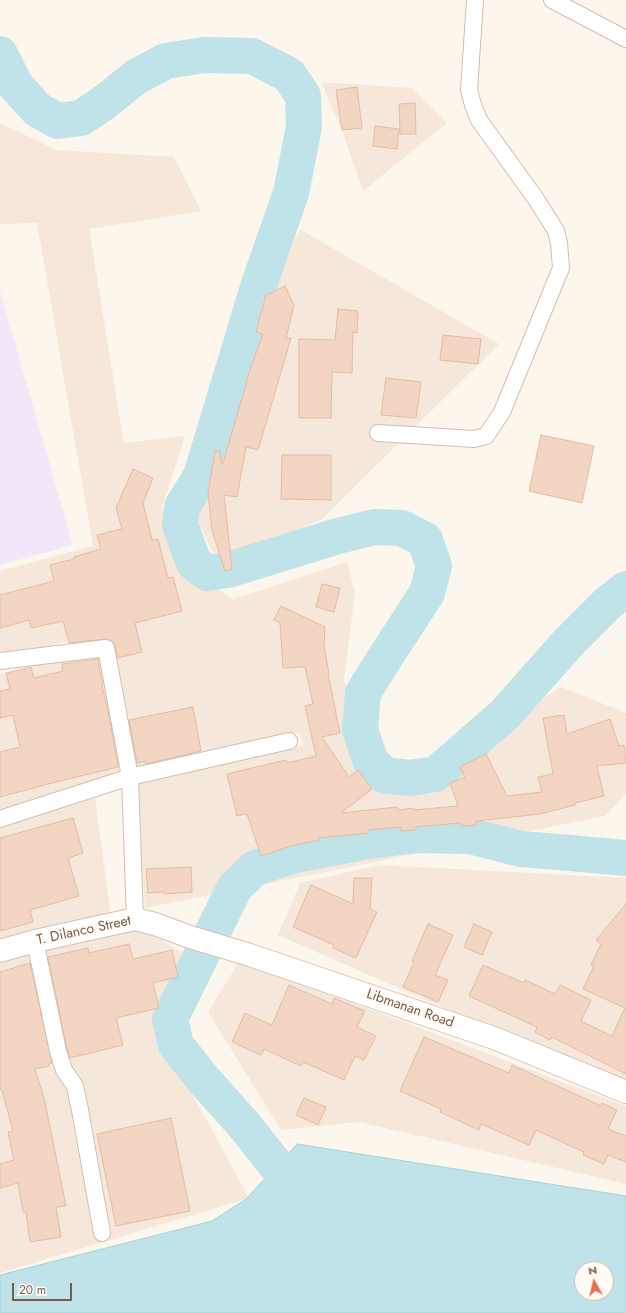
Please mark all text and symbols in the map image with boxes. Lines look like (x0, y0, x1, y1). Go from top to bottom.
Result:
street label: T. Dilanco Street (35, 913, 133, 949)
street label: Libmanan Road (364, 986, 456, 1032)
north arrow (574, 1261, 614, 1301)
text: N (587, 1262, 598, 1279)
scale bar (14, 1275, 74, 1301)
text: 20 m (19, 1281, 46, 1299)

